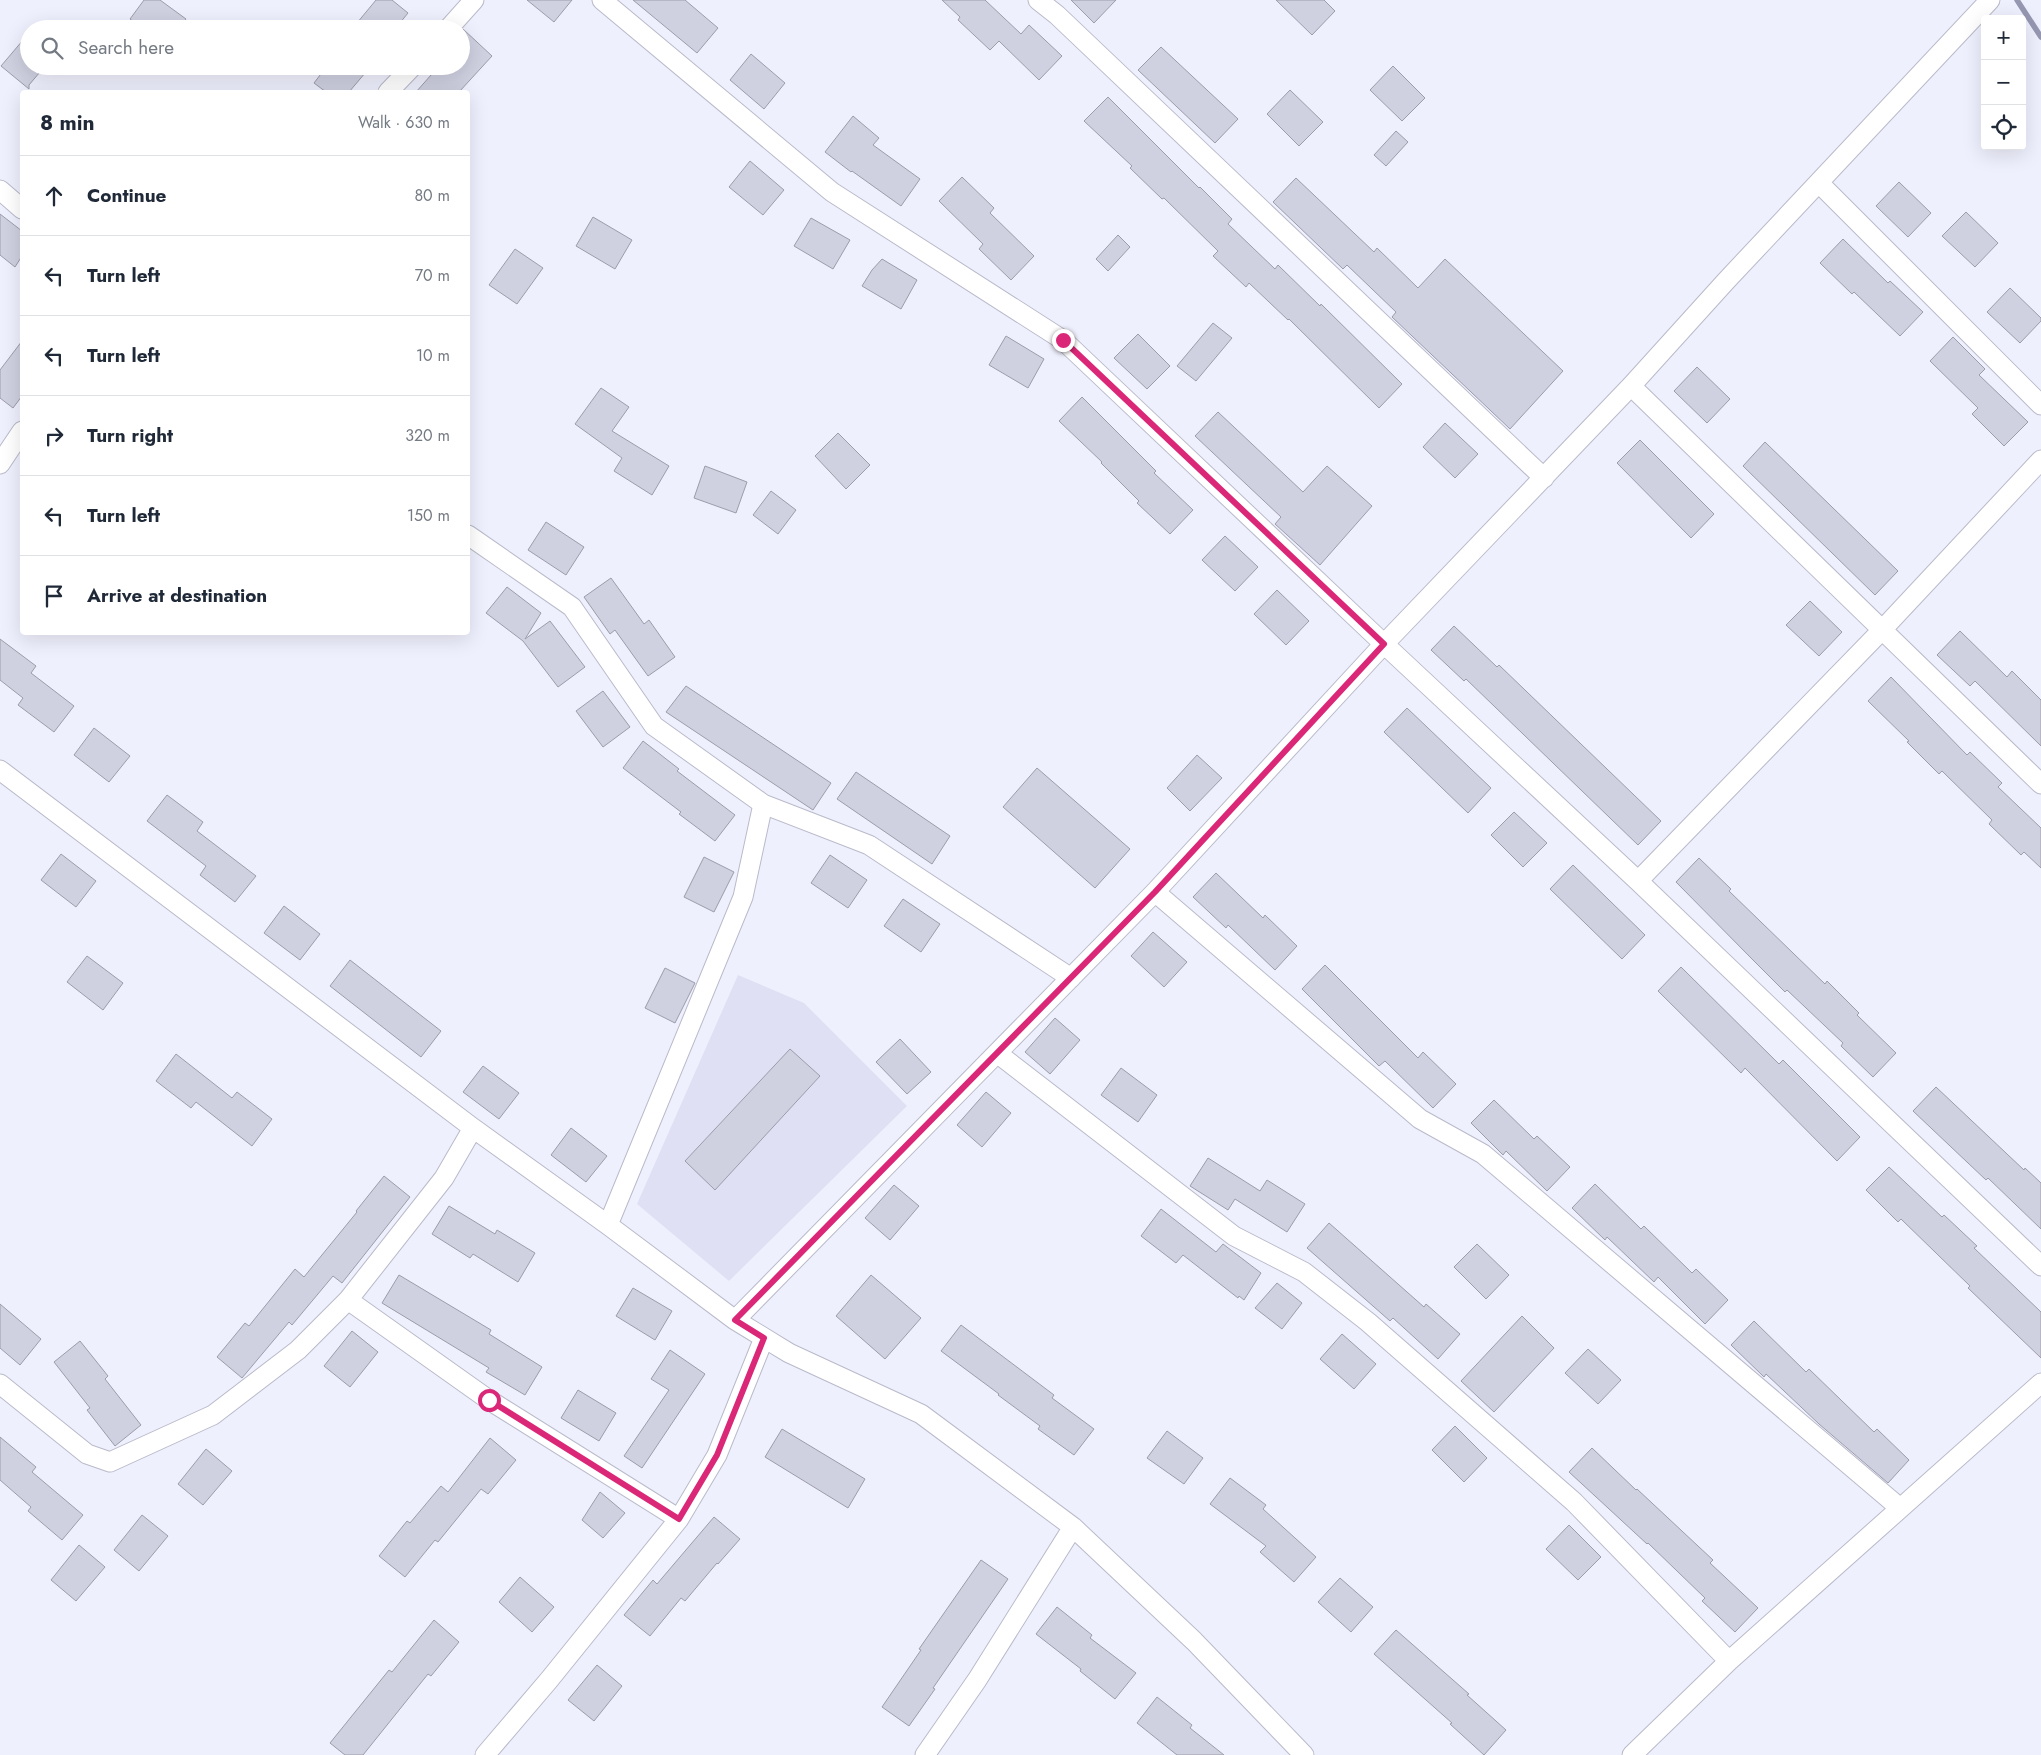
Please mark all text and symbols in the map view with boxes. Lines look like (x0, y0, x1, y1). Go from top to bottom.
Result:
map controls (1981, 15, 2026, 150)
button: + (1981, 15, 2026, 60)
search box (20, 20, 470, 75)
icon: search (38, 34, 66, 62)
text: Search here (78, 34, 174, 61)
button: − (1981, 60, 2026, 105)
button: locate (1981, 105, 2026, 150)
text: 8 min (40, 108, 95, 138)
text: Walk · 630 m (358, 111, 450, 134)
icon: ahead (40, 182, 68, 210)
text: Continue (87, 182, 166, 209)
text: 80 m (414, 184, 450, 207)
icon: left (40, 262, 68, 290)
text: Turn left (87, 262, 160, 289)
text: 70 m (415, 264, 450, 287)
route end (1052, 329, 1075, 352)
icon: left (40, 342, 68, 370)
text: Turn left (87, 342, 160, 369)
text: 10 m (416, 344, 450, 367)
icon: right (40, 422, 68, 450)
text: Turn right (87, 422, 173, 449)
text: 320 m (405, 424, 450, 447)
icon: left (40, 502, 68, 530)
text: Turn left (87, 502, 160, 529)
text: 150 m (407, 504, 450, 527)
icon: arrive (40, 582, 68, 610)
text: Arrive at destination (87, 582, 267, 609)
route start (478, 1389, 501, 1412)

